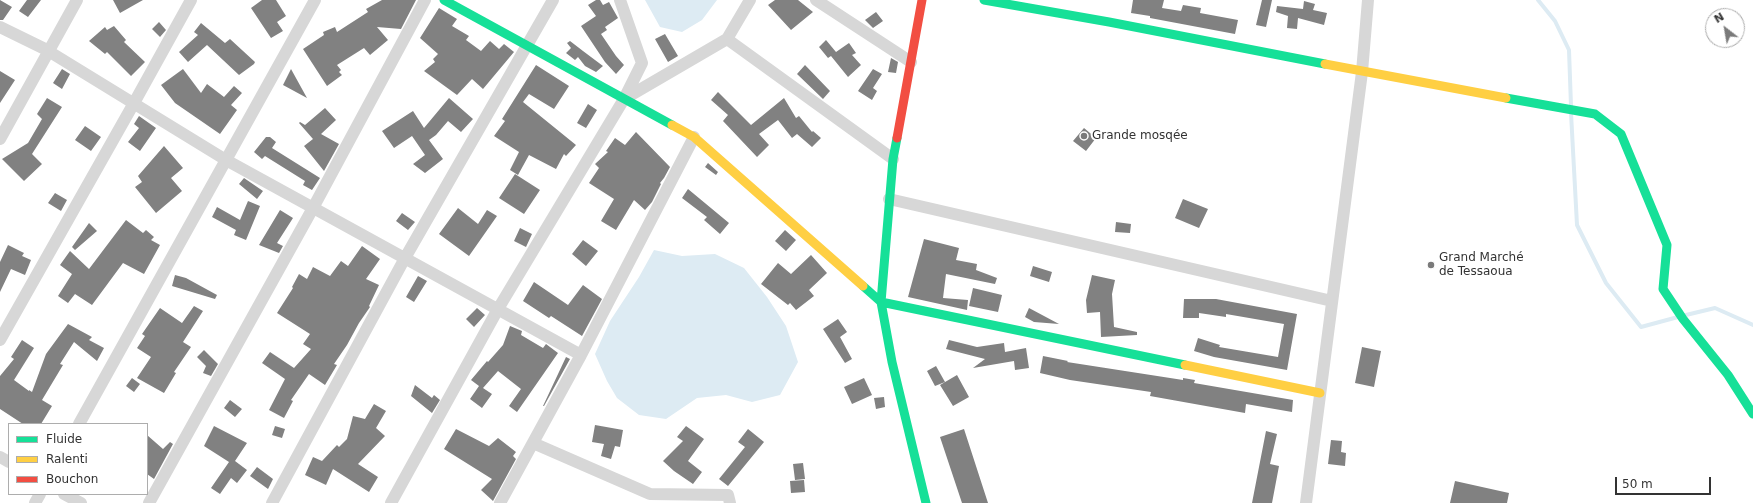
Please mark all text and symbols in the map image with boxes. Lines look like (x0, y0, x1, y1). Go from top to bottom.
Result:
north arrow (1705, 8, 1745, 48)
text: N (1712, 10, 1726, 26)
place label: Grande mosqée (1092, 129, 1188, 143)
marker: Grande mosqée (1079, 131, 1089, 141)
place label: Grand Marché de Tessaoua (1439, 251, 1524, 279)
marker: Grand Marché de Tessaoua (1426, 260, 1436, 270)
legend (8, 423, 148, 495)
text: Fluide (46, 432, 82, 446)
text: Ralenti (46, 452, 88, 466)
scale bar (1617, 469, 1713, 495)
text: Bouchon (46, 472, 98, 486)
text: 50 m (1622, 477, 1653, 491)

